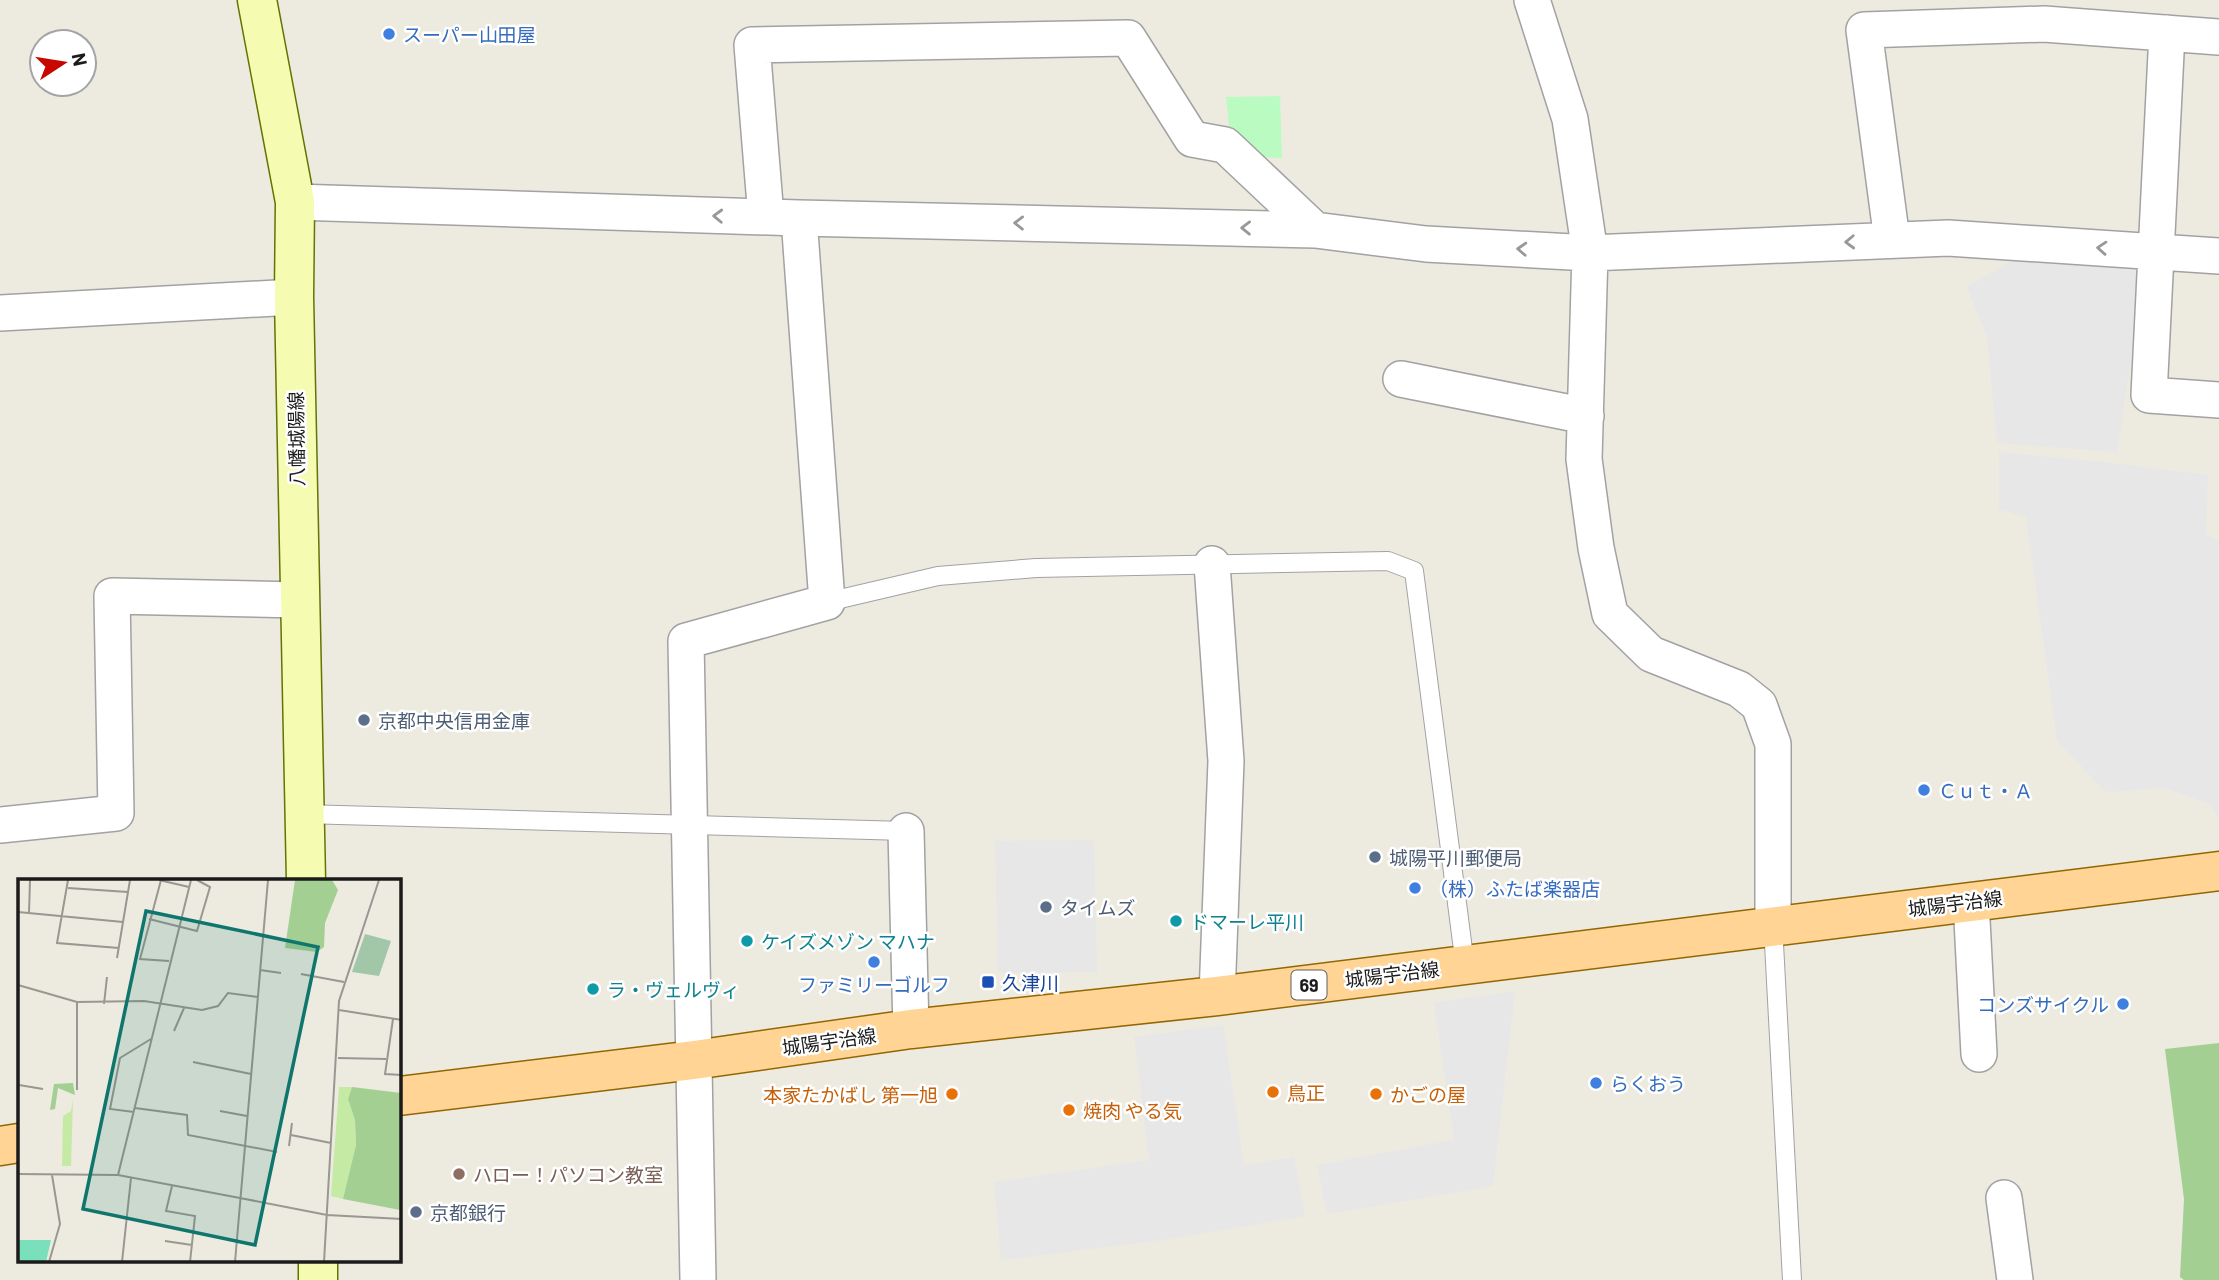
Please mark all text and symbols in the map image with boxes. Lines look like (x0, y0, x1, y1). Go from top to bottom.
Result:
place label: スーパー山田屋 (403, 23, 536, 46)
marker: スーパー山田屋 (381, 26, 397, 42)
north arrow (28, 28, 98, 98)
text: N (68, 51, 93, 68)
one-way arrow (712, 208, 723, 224)
one-way arrow (1013, 215, 1024, 231)
one-way arrow (1241, 220, 1251, 236)
one-way arrow (1845, 234, 1856, 249)
one-way arrow (2096, 241, 2107, 256)
one-way arrow (1516, 242, 1527, 257)
street label: 八幡城陽線 (284, 391, 308, 487)
place label: 京都中央信用金庫 (378, 709, 530, 732)
marker: 京都中央信用金庫 (356, 712, 372, 728)
place label: Ｃｕｔ・Ａ (1938, 779, 2033, 802)
marker: Ｃｕｔ・Ａ (1916, 782, 1932, 798)
place label: 城陽平川郵便局 (1389, 846, 1522, 869)
marker: 城陽平川郵便局 (1367, 849, 1383, 865)
place label: （株）ふたば楽器店 (1429, 877, 1600, 900)
inset map (18, 879, 401, 1262)
marker: （株）ふたば楽器店 (1407, 880, 1423, 896)
street label: 城陽宇治線 (1906, 886, 2004, 920)
place label: タイムズ (1060, 896, 1136, 919)
marker: タイムズ (1038, 899, 1054, 915)
place label: ドマーレ平川 (1190, 910, 1304, 933)
marker: ドマーレ平川 (1168, 913, 1184, 929)
place label: ケイズメゾン マハナ (761, 930, 935, 953)
marker: ケイズメゾン マハナ (739, 933, 755, 949)
marker: ファミリーゴルフ (866, 954, 882, 970)
street label: 城陽宇治線 (1343, 957, 1441, 991)
road number: 69 (1292, 970, 1326, 1000)
place label: 久津川 (1002, 971, 1059, 994)
place label: ファミリーゴルフ (798, 973, 950, 996)
marker: 久津川 (980, 974, 996, 990)
place label: ラ・ヴェルヴィ (607, 978, 740, 1001)
marker: ラ・ヴェルヴィ (585, 981, 601, 997)
place label: コンズサイクル (1977, 993, 2109, 1016)
marker: コンズサイクル (2115, 996, 2131, 1012)
street label: 城陽宇治線 (780, 1023, 878, 1059)
place label: らくおう (1610, 1072, 1686, 1095)
marker: らくおう (1588, 1075, 1604, 1091)
place label: 鳥正 (1287, 1081, 1325, 1104)
place label: 本家たかばし 第一旭 (763, 1083, 938, 1106)
place label: かごの屋 (1390, 1083, 1466, 1106)
marker: 鳥正 (1265, 1084, 1281, 1100)
marker: 本家たかばし 第一旭 (944, 1086, 960, 1102)
marker: かごの屋 (1368, 1086, 1384, 1102)
place label: 焼肉 やる気 (1083, 1099, 1182, 1122)
marker: 焼肉 やる気 (1061, 1102, 1077, 1118)
place label: ハロー！パソコン教室 (473, 1163, 663, 1186)
marker: ハロー！パソコン教室 (451, 1166, 467, 1182)
place label: 京都銀行 (430, 1201, 506, 1224)
marker: 京都銀行 (408, 1204, 424, 1220)

